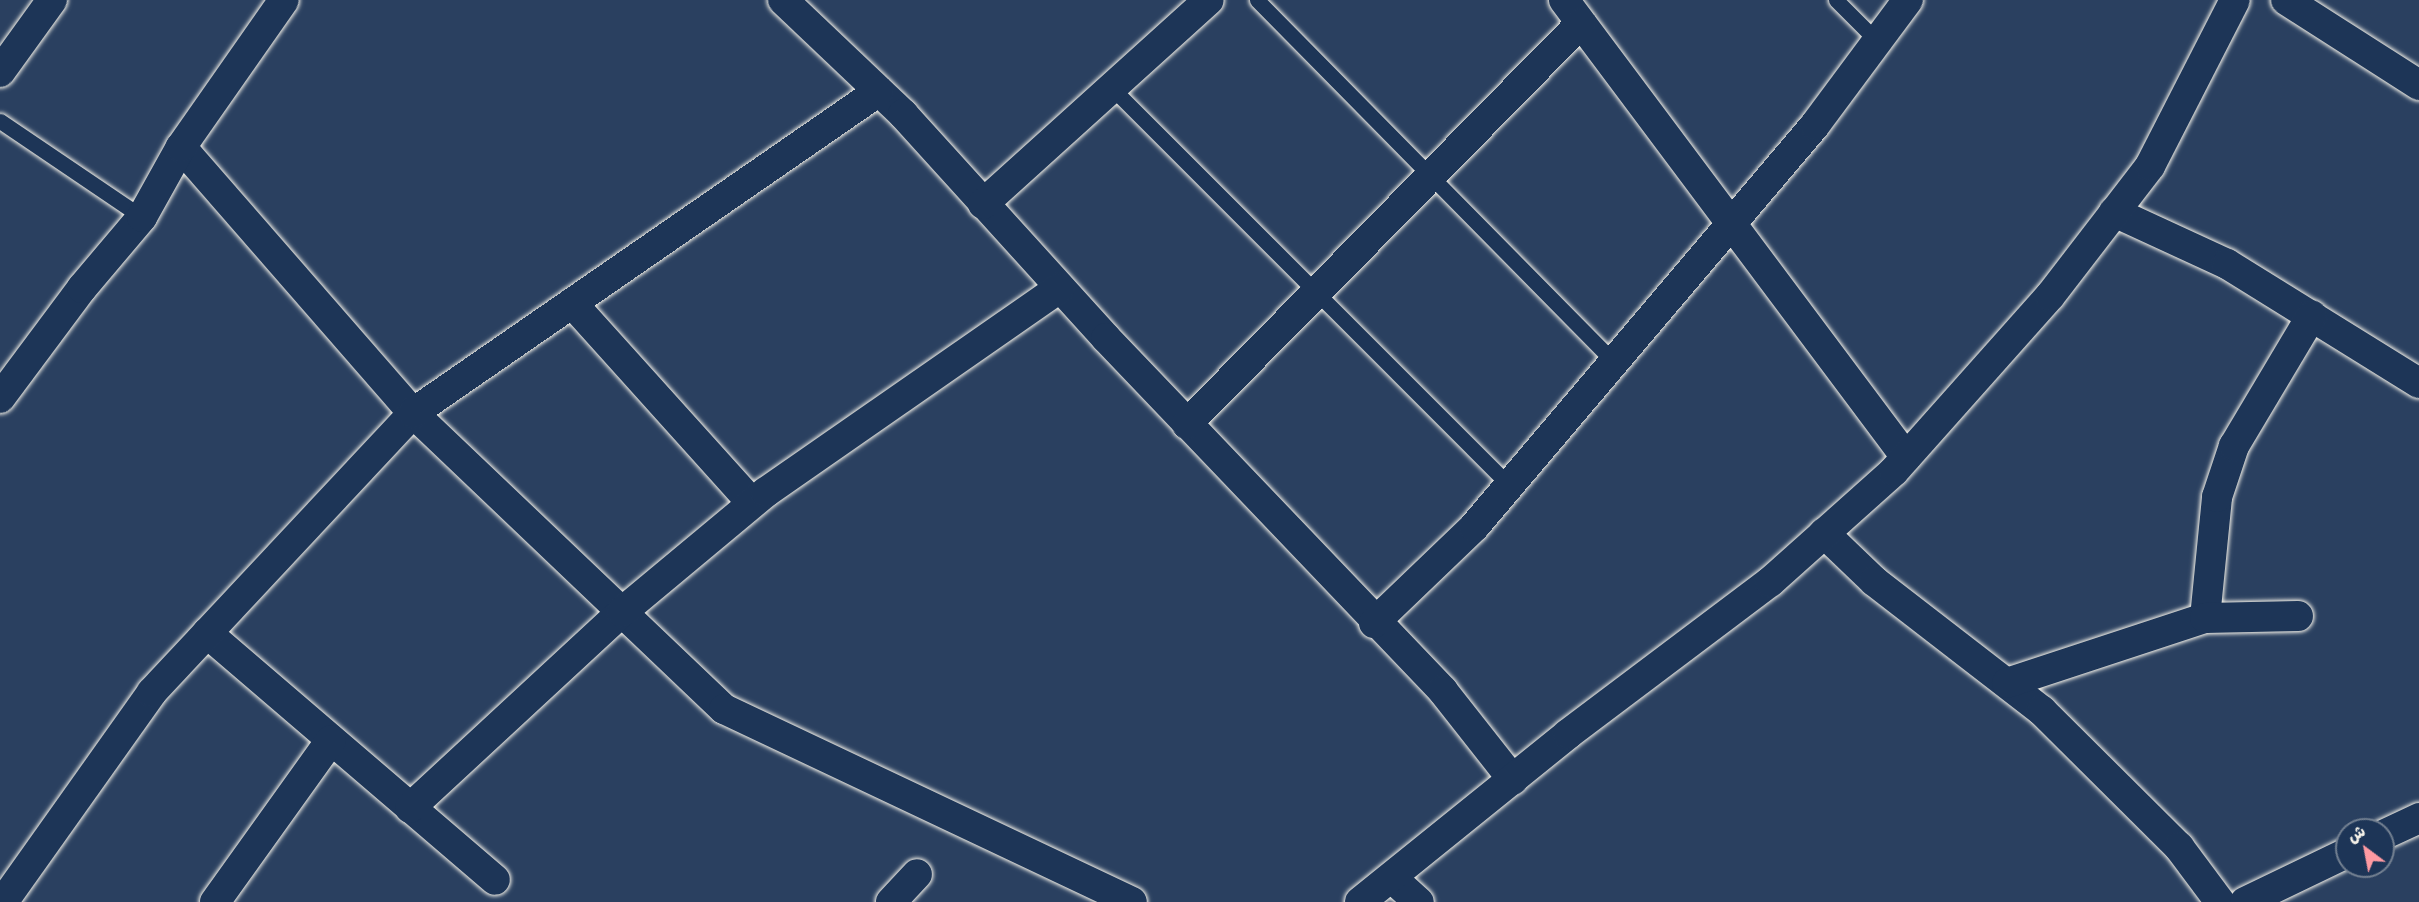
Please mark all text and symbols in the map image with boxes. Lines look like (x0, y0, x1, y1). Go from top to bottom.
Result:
text: ش (2341, 817, 2371, 851)
north arrow (2335, 818, 2395, 878)

